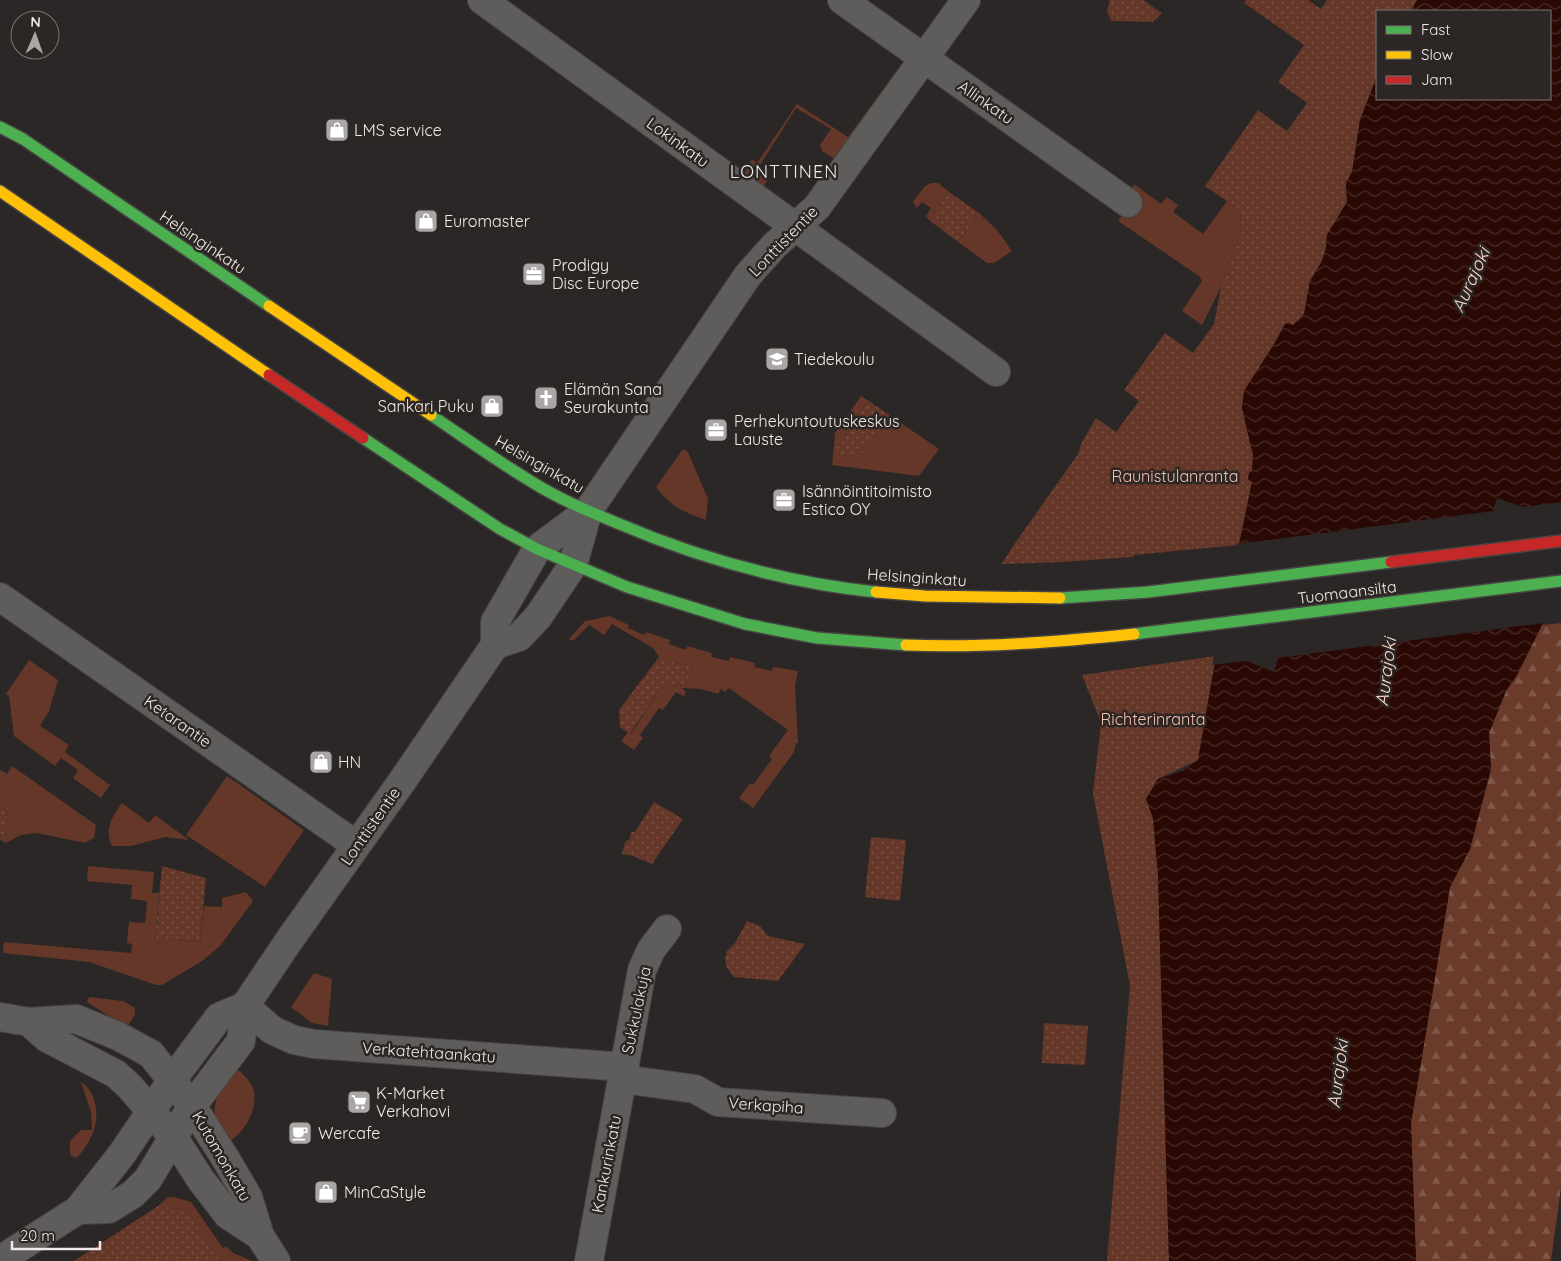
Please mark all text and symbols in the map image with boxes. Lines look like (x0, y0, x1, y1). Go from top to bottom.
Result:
north arrow (10, 10, 60, 60)
legend (1376, 10, 1551, 100)
text: N (30, 13, 41, 31)
text: Fast (1421, 20, 1450, 39)
text: Slow (1421, 45, 1453, 64)
text: Jam (1421, 70, 1452, 89)
street label: Allinkatu (954, 76, 1018, 128)
street label: Lokinkatu (643, 113, 713, 171)
shop icon: LMS service (324, 117, 350, 143)
place label: LMS service (354, 120, 442, 140)
district label: LONTTINEN (730, 160, 838, 183)
street label: Lonttistentie (744, 201, 822, 281)
street label: Helsinginkatu (156, 206, 250, 278)
shop icon: Euromaster (413, 208, 439, 234)
place label: Euromaster (444, 211, 530, 231)
water label: Aurajoki (1446, 242, 1496, 316)
place label: Prodigy Disc Europe (552, 255, 639, 293)
office icon: Prodigy Disc Europe (521, 261, 547, 287)
school or university icon: Tiedekoulu (764, 346, 790, 372)
place label: Tiedekoulu (794, 349, 875, 369)
place label: Elämän Sana Seurakunta (564, 379, 662, 417)
church icon: Elämän Sana Seurakunta (533, 385, 559, 411)
shop icon: Sankari Puku (479, 393, 505, 419)
place label: Sankari Puku (378, 396, 474, 416)
place label: Perhekuntoutuskeskus Lauste (734, 411, 900, 449)
office icon: Perhekuntoutuskeskus Lauste (703, 417, 729, 443)
street label: Helsinginkatu (492, 430, 588, 498)
park label: Raunistulanranta (1112, 466, 1238, 486)
place label: Isännöintitoimisto Estico OY (802, 481, 932, 519)
office icon: Isännöintitoimisto Estico OY (771, 487, 797, 513)
street label: Helsinginkatu (867, 564, 967, 590)
street label: Tuomaansilta (1296, 576, 1398, 608)
water label: Aurajoki (1370, 634, 1401, 707)
street label: Ketarantie (141, 691, 215, 751)
park label: Richterinranta (1101, 709, 1205, 729)
shop icon: HN (308, 749, 334, 775)
place label: HN (338, 752, 361, 772)
street label: Lonttistentie (336, 783, 404, 869)
street label: Sukkulakuja (617, 964, 655, 1056)
water label: Aurajoki (1322, 1036, 1353, 1109)
street label: Verkatehtaankatu (361, 1037, 497, 1067)
place label: K-Market Verkahovi (376, 1083, 450, 1121)
supermarket icon: K-Market Verkahovi (346, 1089, 372, 1115)
street label: Verkapiha (728, 1092, 804, 1118)
street label: Kutomonkatu (188, 1107, 256, 1205)
street label: Kankurinkatu (587, 1114, 625, 1214)
cafe icon: Wercafe (287, 1120, 313, 1146)
place label: Wercafe (318, 1123, 380, 1143)
shop icon: MinCaStyle (313, 1179, 339, 1205)
place label: MinCaStyle (344, 1182, 426, 1202)
scale bar (12, 1218, 100, 1250)
text: 20 m (20, 1226, 55, 1245)

